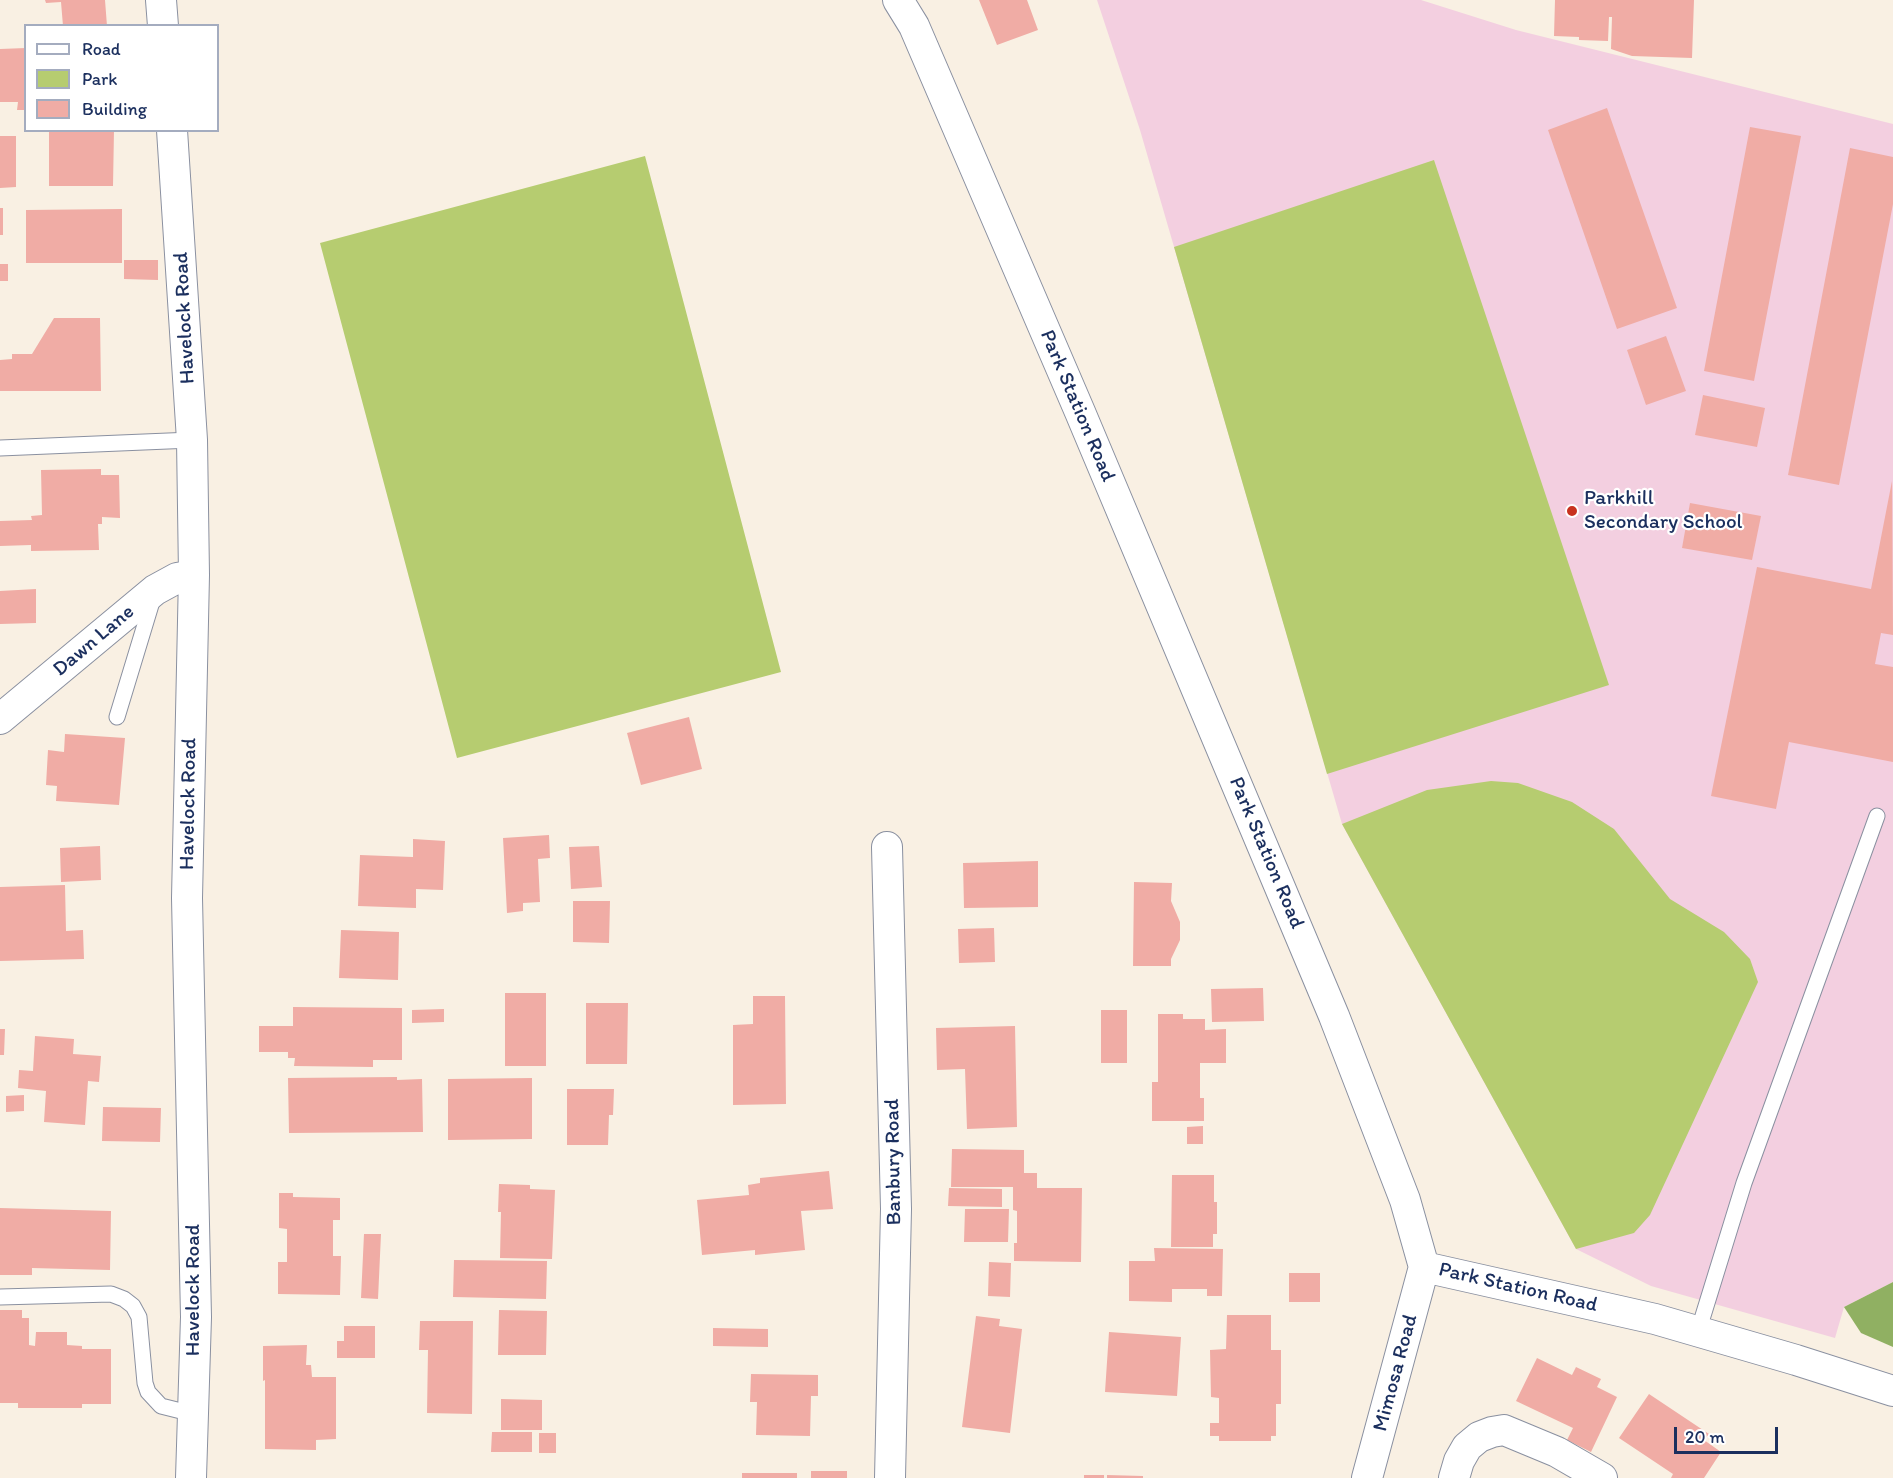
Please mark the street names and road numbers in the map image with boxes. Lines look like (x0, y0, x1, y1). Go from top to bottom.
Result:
street label: Havelock Road (169, 251, 201, 385)
street label: Park Station Road (1034, 326, 1120, 486)
street label: Dawn Lane (48, 600, 140, 682)
street label: Havelock Road (175, 738, 203, 870)
street label: Park Station Road (1223, 773, 1309, 933)
street label: Banbury Road (880, 1098, 908, 1226)
street label: Havelock Road (181, 1224, 207, 1356)
street label: Park Station Road (1436, 1257, 1600, 1319)
street label: Mimosa Road (1368, 1312, 1424, 1434)

